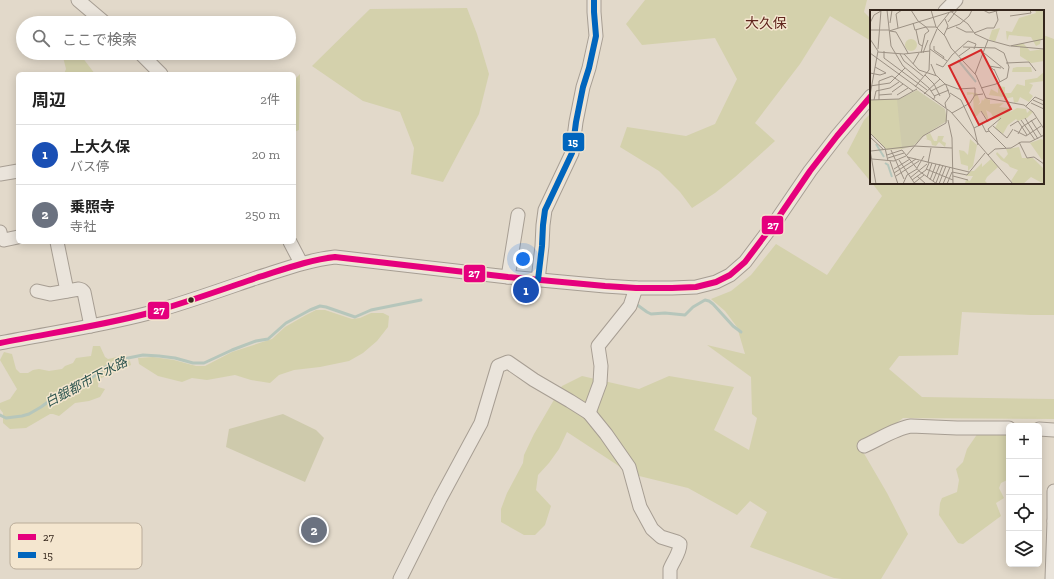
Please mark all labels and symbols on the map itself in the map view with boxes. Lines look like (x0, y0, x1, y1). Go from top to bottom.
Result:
inset map (870, 10, 1044, 184)
district label: 大久保 (745, 15, 787, 32)
line badge: 15 (562, 132, 585, 152)
text: 15 (568, 136, 578, 149)
line badge: 27 (761, 215, 784, 235)
text: 27 (767, 219, 779, 232)
your location (513, 249, 533, 269)
line badge: 27 (463, 264, 486, 283)
text: 27 (468, 267, 480, 280)
pin: 1 (513, 275, 539, 305)
unlabelled marker (186, 295, 196, 305)
line badge: 27 (147, 301, 170, 320)
text: 27 (153, 304, 165, 317)
water label: 白銀都市下水路 (42, 354, 131, 410)
pin: 2 (301, 515, 327, 545)
legend (10, 523, 142, 569)
text: 27 (43, 531, 54, 544)
text: 15 (43, 549, 53, 562)

